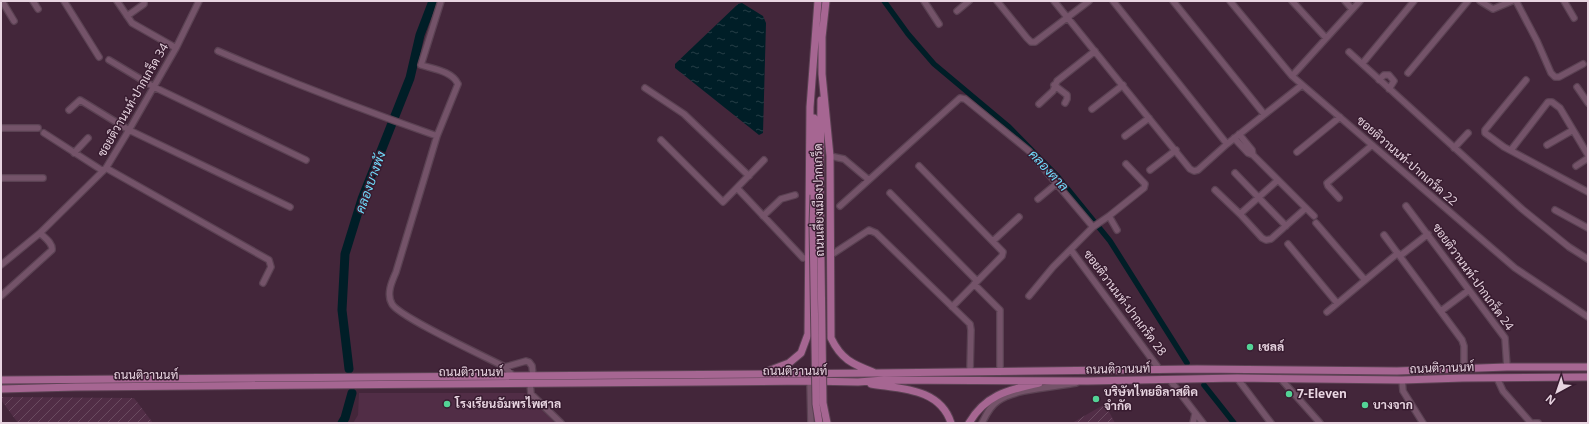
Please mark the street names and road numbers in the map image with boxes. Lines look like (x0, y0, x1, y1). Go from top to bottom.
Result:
street label: ซอยติวานนท์-ปากเกร็ด 34 (93, 40, 172, 160)
street label: ซอยติวานนท์-ปากเกร็ด 22 (1353, 112, 1462, 209)
street label: ถนนเลี่ยงเมืองปากเกร็ด (807, 143, 828, 257)
street label: ซอยติวานนท์-ปากเกร็ด 24 (1429, 220, 1518, 334)
street label: ซอยติวานนท์-ปากเกร็ด 28 (1080, 246, 1171, 359)
street label: ถนนติวานนท์ (1409, 358, 1475, 377)
street label: ถนนติวานนท์ (1086, 359, 1150, 378)
street label: ถนนติวานนท์ (763, 362, 827, 379)
street label: ถนนติวานนท์ (439, 363, 503, 380)
street label: ถนนติวานนท์ (114, 366, 178, 383)

